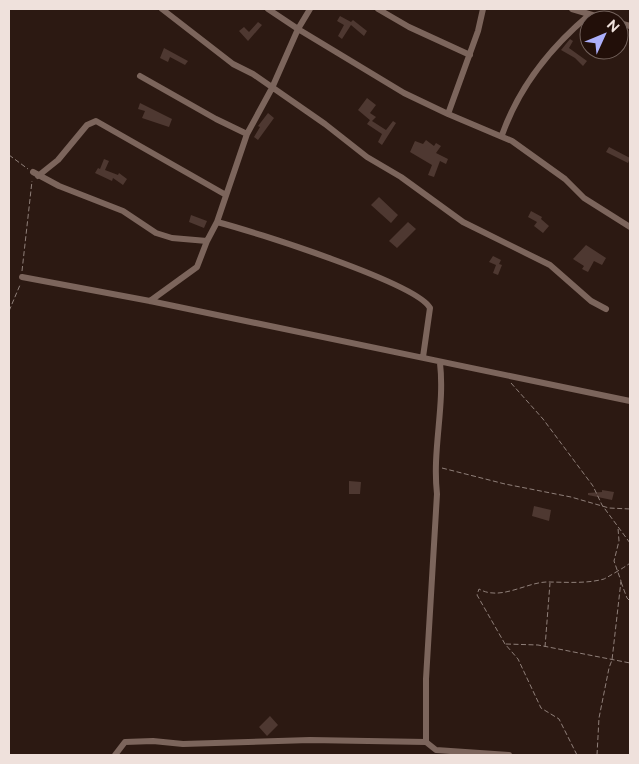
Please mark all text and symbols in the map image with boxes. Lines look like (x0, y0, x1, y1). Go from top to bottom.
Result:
north arrow (579, 10, 629, 60)
text: N (604, 17, 623, 35)

